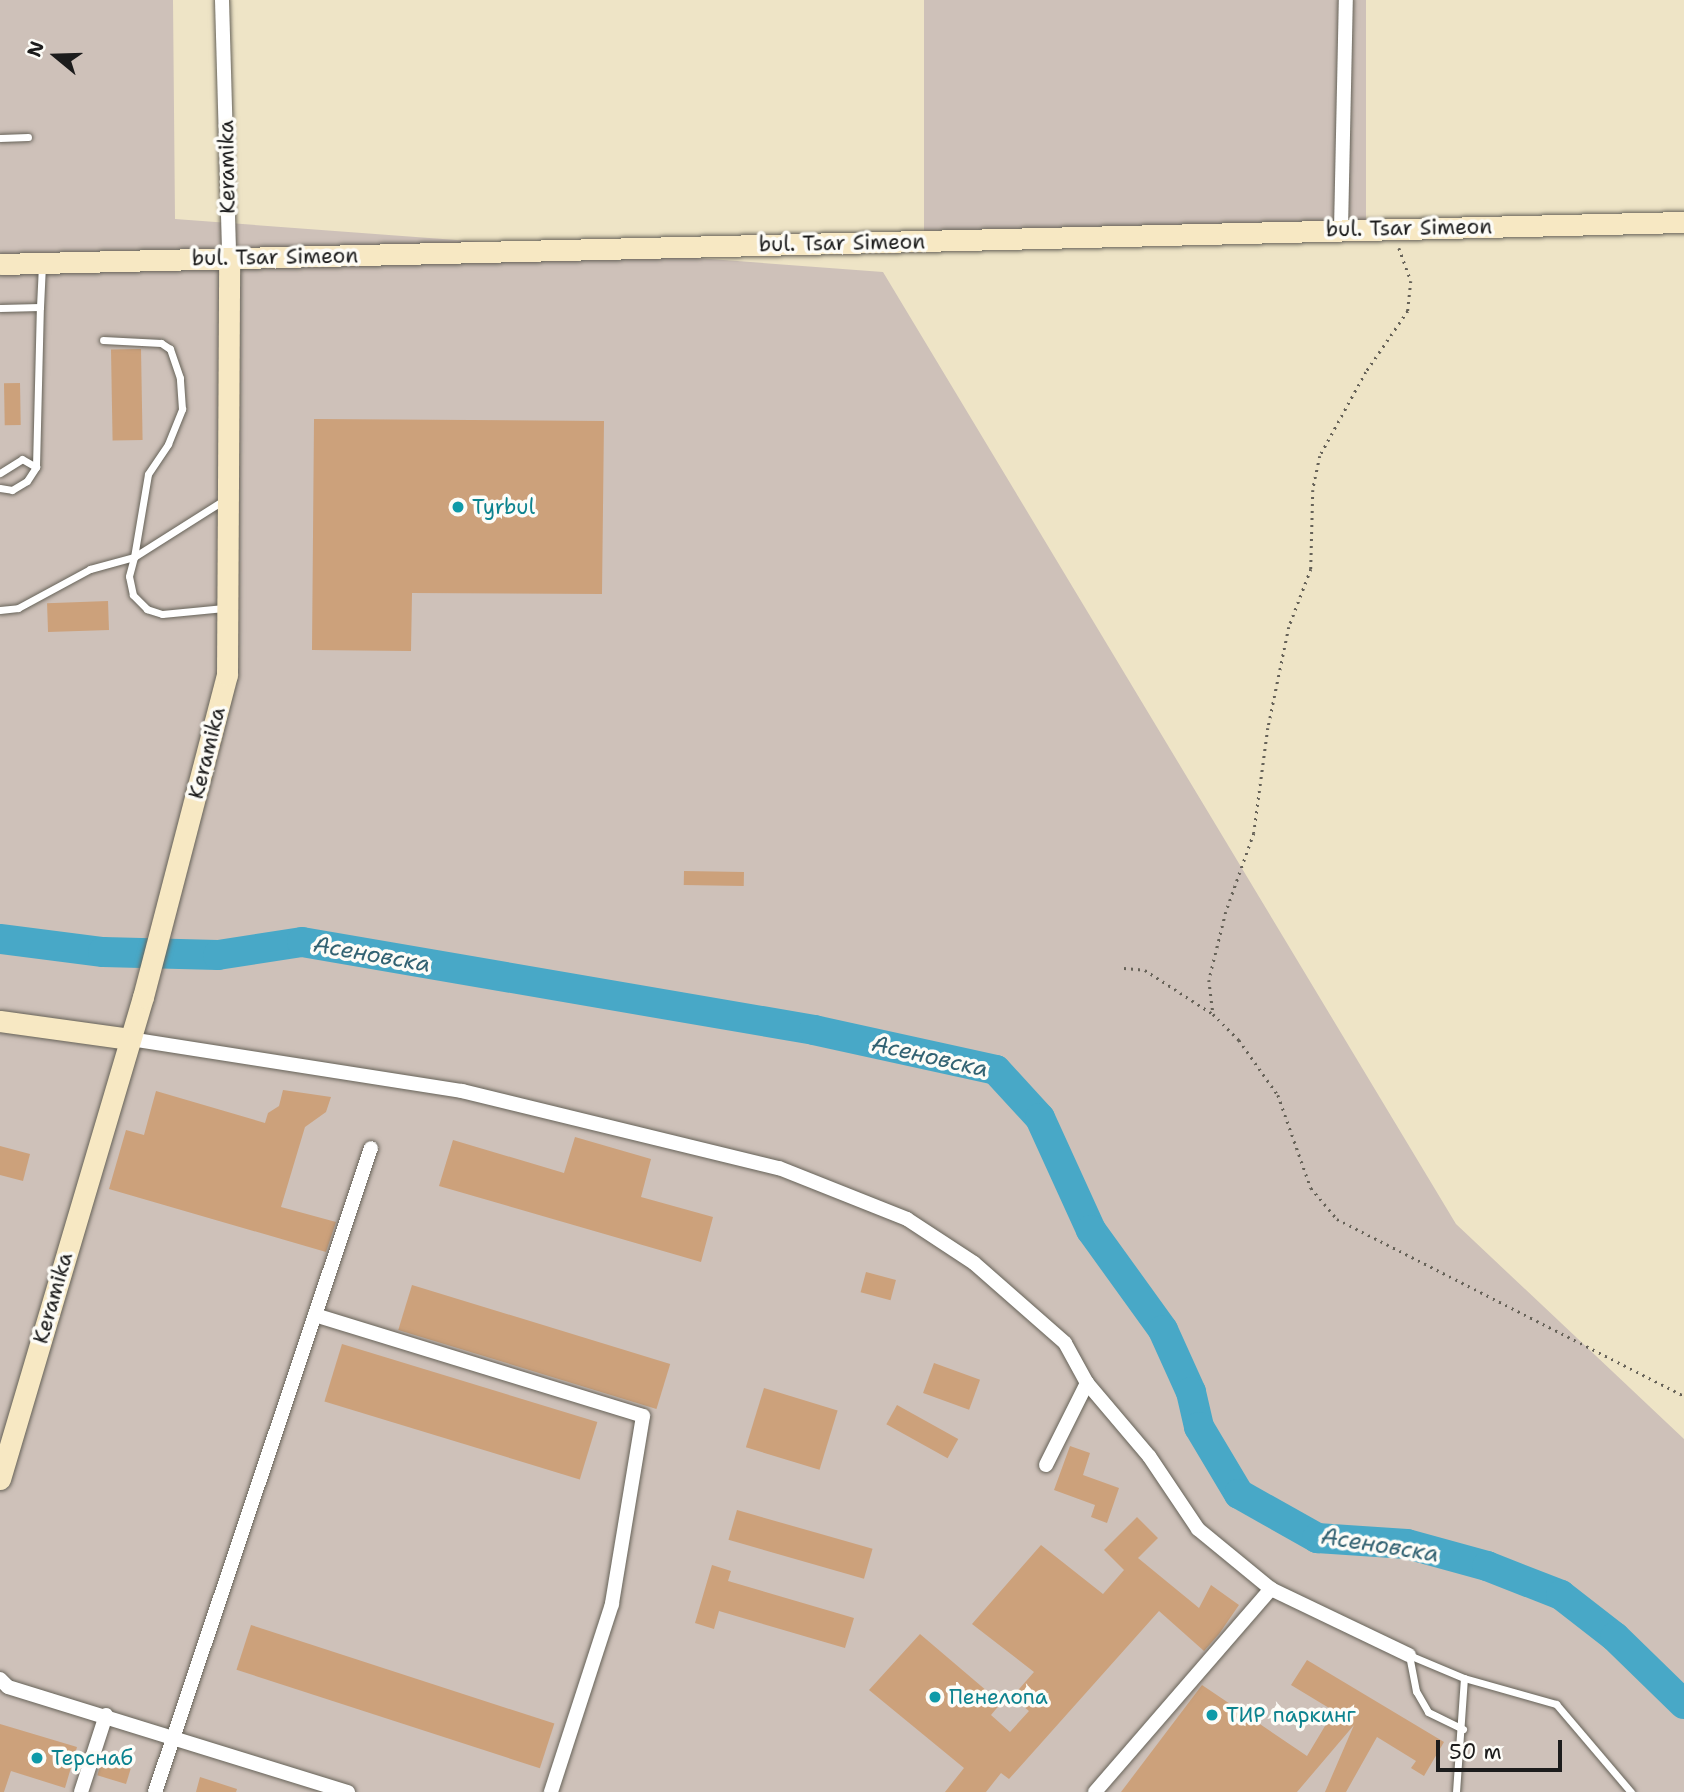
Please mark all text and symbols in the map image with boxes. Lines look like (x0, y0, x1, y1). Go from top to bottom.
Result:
north arrow (21, 21, 91, 91)
text: N (21, 38, 50, 60)
street label: Keramika (214, 120, 240, 214)
street label: bul. Tsar Simeon (1326, 214, 1492, 242)
street label: bul. Tsar Simeon (759, 229, 925, 257)
street label: bul. Tsar Simeon (192, 243, 358, 271)
place label: Tyrbul (472, 494, 535, 520)
marker: Tyrbul (450, 499, 466, 515)
street label: Keramika (183, 704, 231, 802)
water label: Асеновска (311, 930, 433, 978)
water label: Асеновска (869, 1029, 991, 1083)
street label: Keramika (28, 1249, 78, 1347)
water label: Асеновска (1319, 1522, 1441, 1568)
place label: Пенелопа (949, 1684, 1048, 1710)
marker: Пенелопа (927, 1689, 943, 1705)
place label: ТИР паркинг (1226, 1702, 1356, 1728)
marker: ТИР паркинг (1204, 1707, 1220, 1723)
scale bar (1439, 1726, 1565, 1770)
text: 50 m (1449, 1738, 1502, 1766)
place label: Терснаб (51, 1745, 133, 1771)
marker: Терснаб (29, 1750, 45, 1766)

